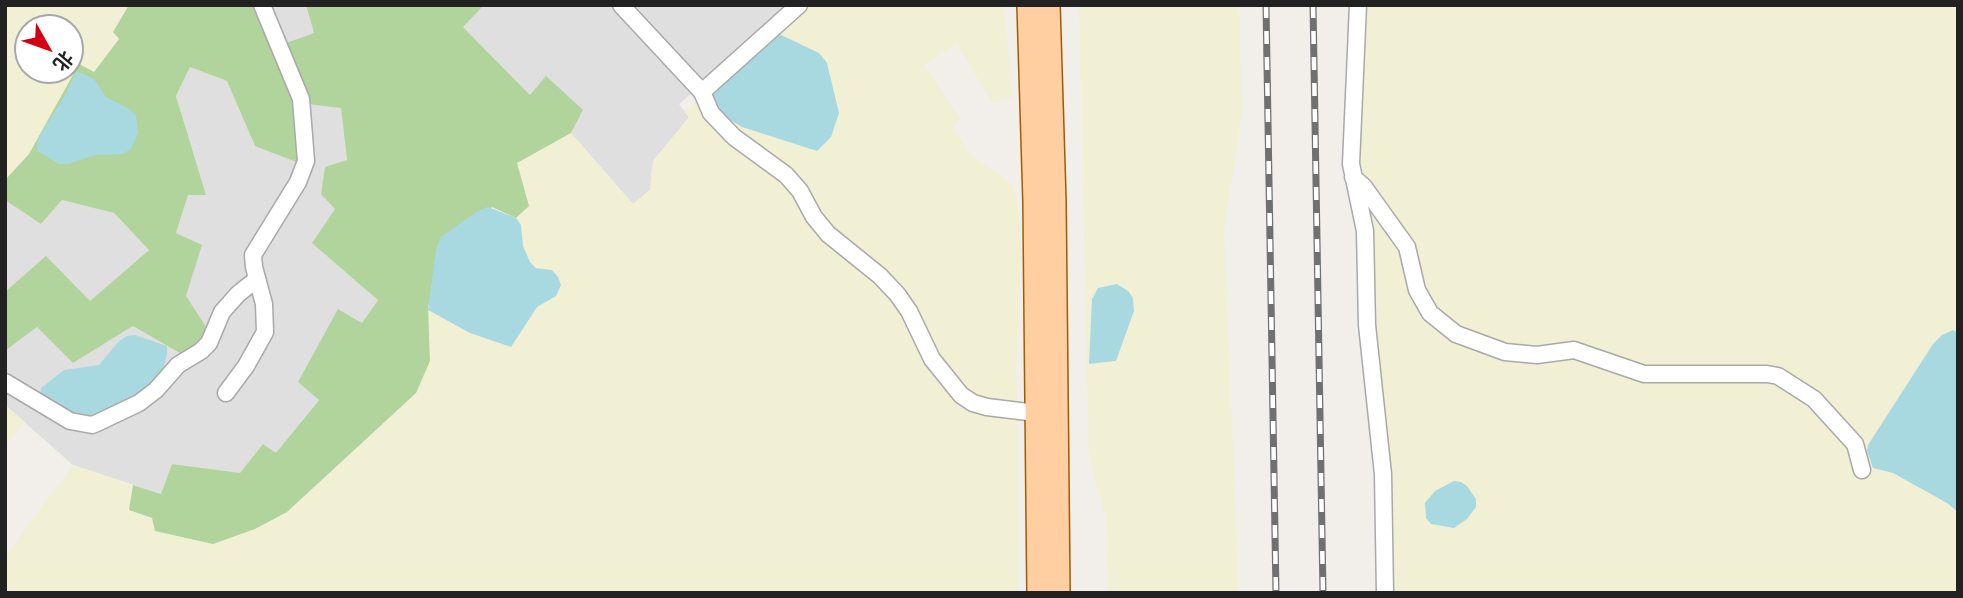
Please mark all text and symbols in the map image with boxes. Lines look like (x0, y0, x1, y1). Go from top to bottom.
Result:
north arrow (14, 14, 84, 84)
text: 北 (49, 47, 79, 76)

